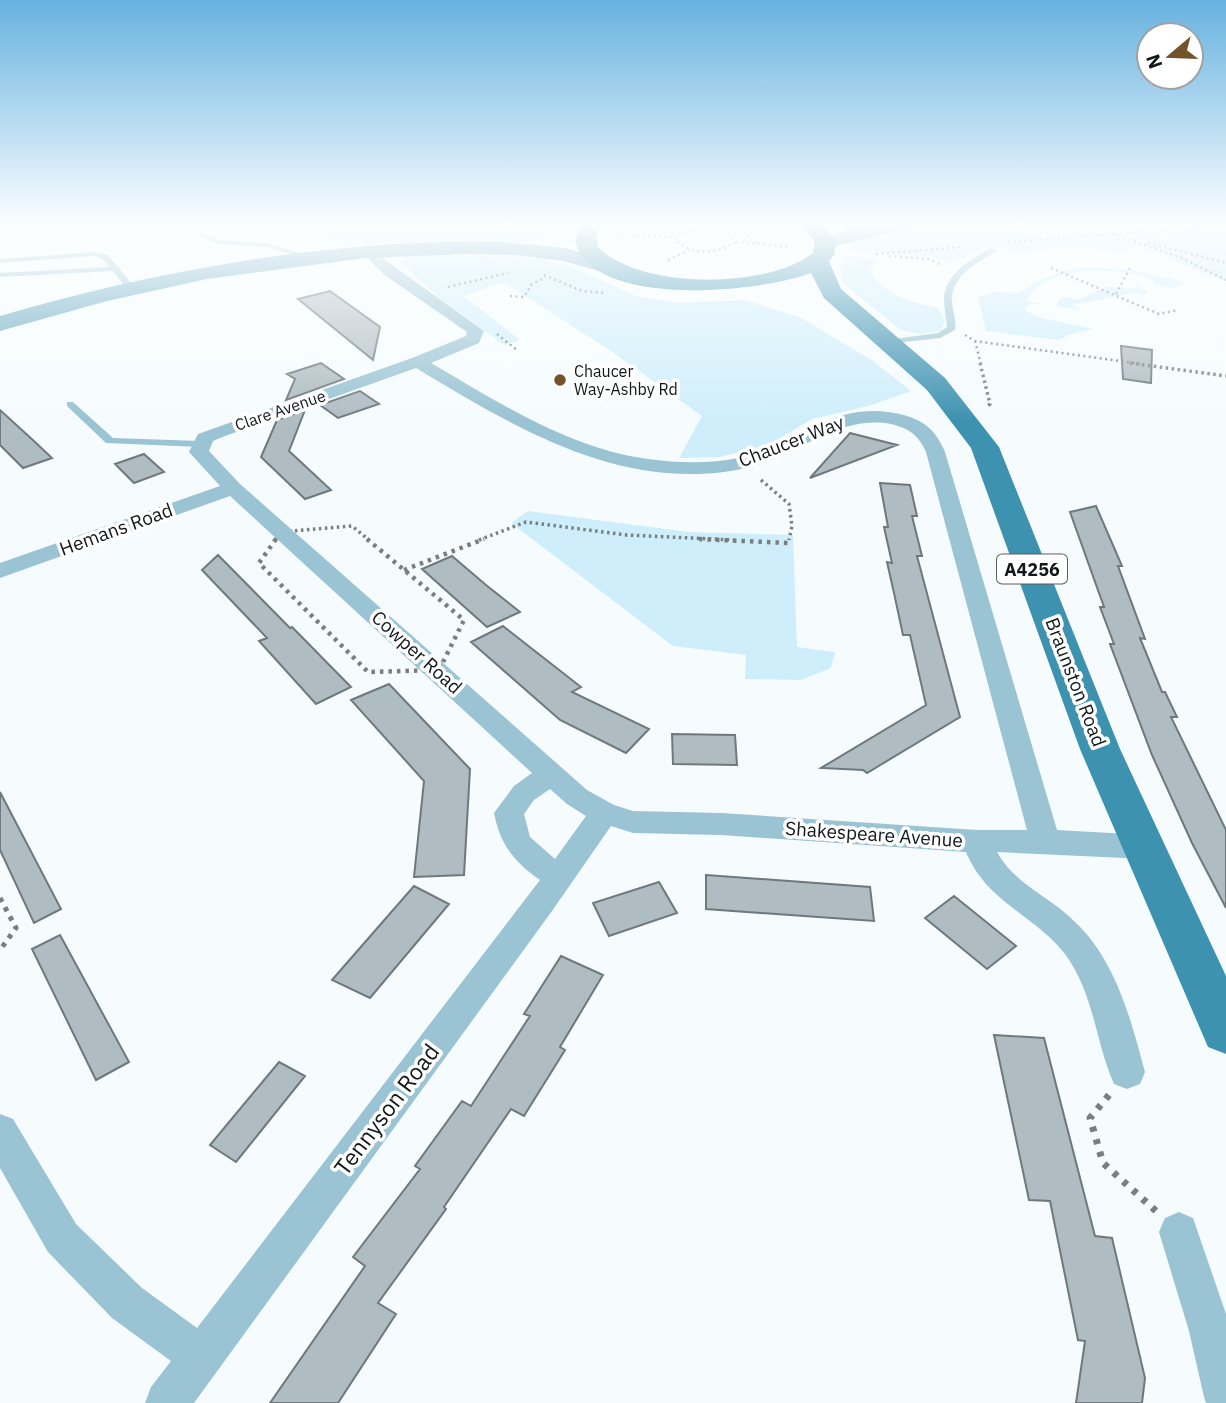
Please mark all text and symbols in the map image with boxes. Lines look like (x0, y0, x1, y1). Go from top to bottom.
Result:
north arrow (1135, 21, 1205, 91)
text: N (1140, 51, 1168, 72)
place label: Chaucer Way-Ashby Rd (574, 361, 678, 399)
marker: Chaucer Way-Ashby Rd (552, 372, 568, 388)
street label: Clare Avenue (232, 385, 328, 435)
street label: Chaucer Way (735, 410, 848, 472)
street label: Hemans Road (56, 497, 176, 561)
road number: A4256 (997, 554, 1067, 584)
street label: Cowper Road (367, 605, 467, 699)
street label: Braunston Road (1040, 614, 1112, 750)
street label: Shakespeare Avenue (784, 816, 964, 852)
street label: Tennyson Road (327, 1037, 445, 1181)

